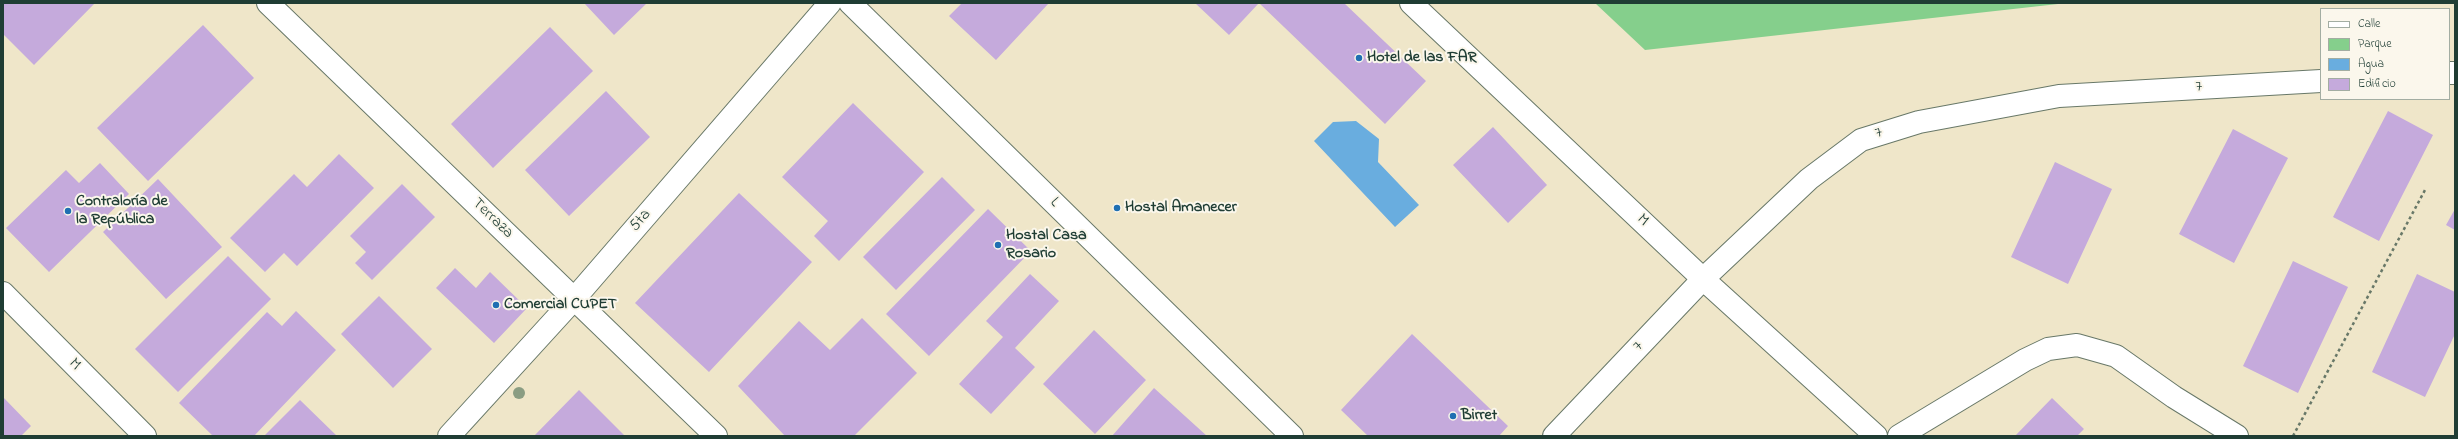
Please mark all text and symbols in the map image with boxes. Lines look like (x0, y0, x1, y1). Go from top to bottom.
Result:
legend (2320, 8, 2450, 100)
text: Calle (2358, 15, 2380, 33)
text: Parque (2358, 35, 2392, 53)
place label: Hotel de las FAR (1367, 48, 1477, 68)
marker: Hotel de las FAR (1354, 53, 1364, 63)
text: Agua (2358, 55, 2384, 73)
text: Edificio (2358, 75, 2396, 93)
street label: 7 (2195, 78, 2203, 98)
street label: 7 (1873, 124, 1885, 144)
place label: Contraloría de la República (76, 192, 168, 230)
street label: L (1045, 194, 1063, 212)
street label: Terraza (467, 195, 517, 243)
place label: Hostal Amanecer (1125, 198, 1237, 218)
marker: Hostal Amanecer (1112, 203, 1122, 213)
marker: Contraloría de la República (63, 206, 73, 216)
street label: 5ta (626, 206, 656, 236)
street label: M (1632, 211, 1652, 231)
place label: Hostal Casa Rosario (1006, 226, 1087, 264)
marker: Hostal Casa Rosario (993, 240, 1003, 250)
place label: Comercial CUPET (504, 295, 617, 315)
marker: Comercial CUPET (491, 300, 501, 310)
street label: 7 (1630, 338, 1648, 356)
street label: M (64, 355, 84, 375)
place label: Birret (1461, 406, 1497, 426)
marker: Birret (1448, 411, 1458, 421)

